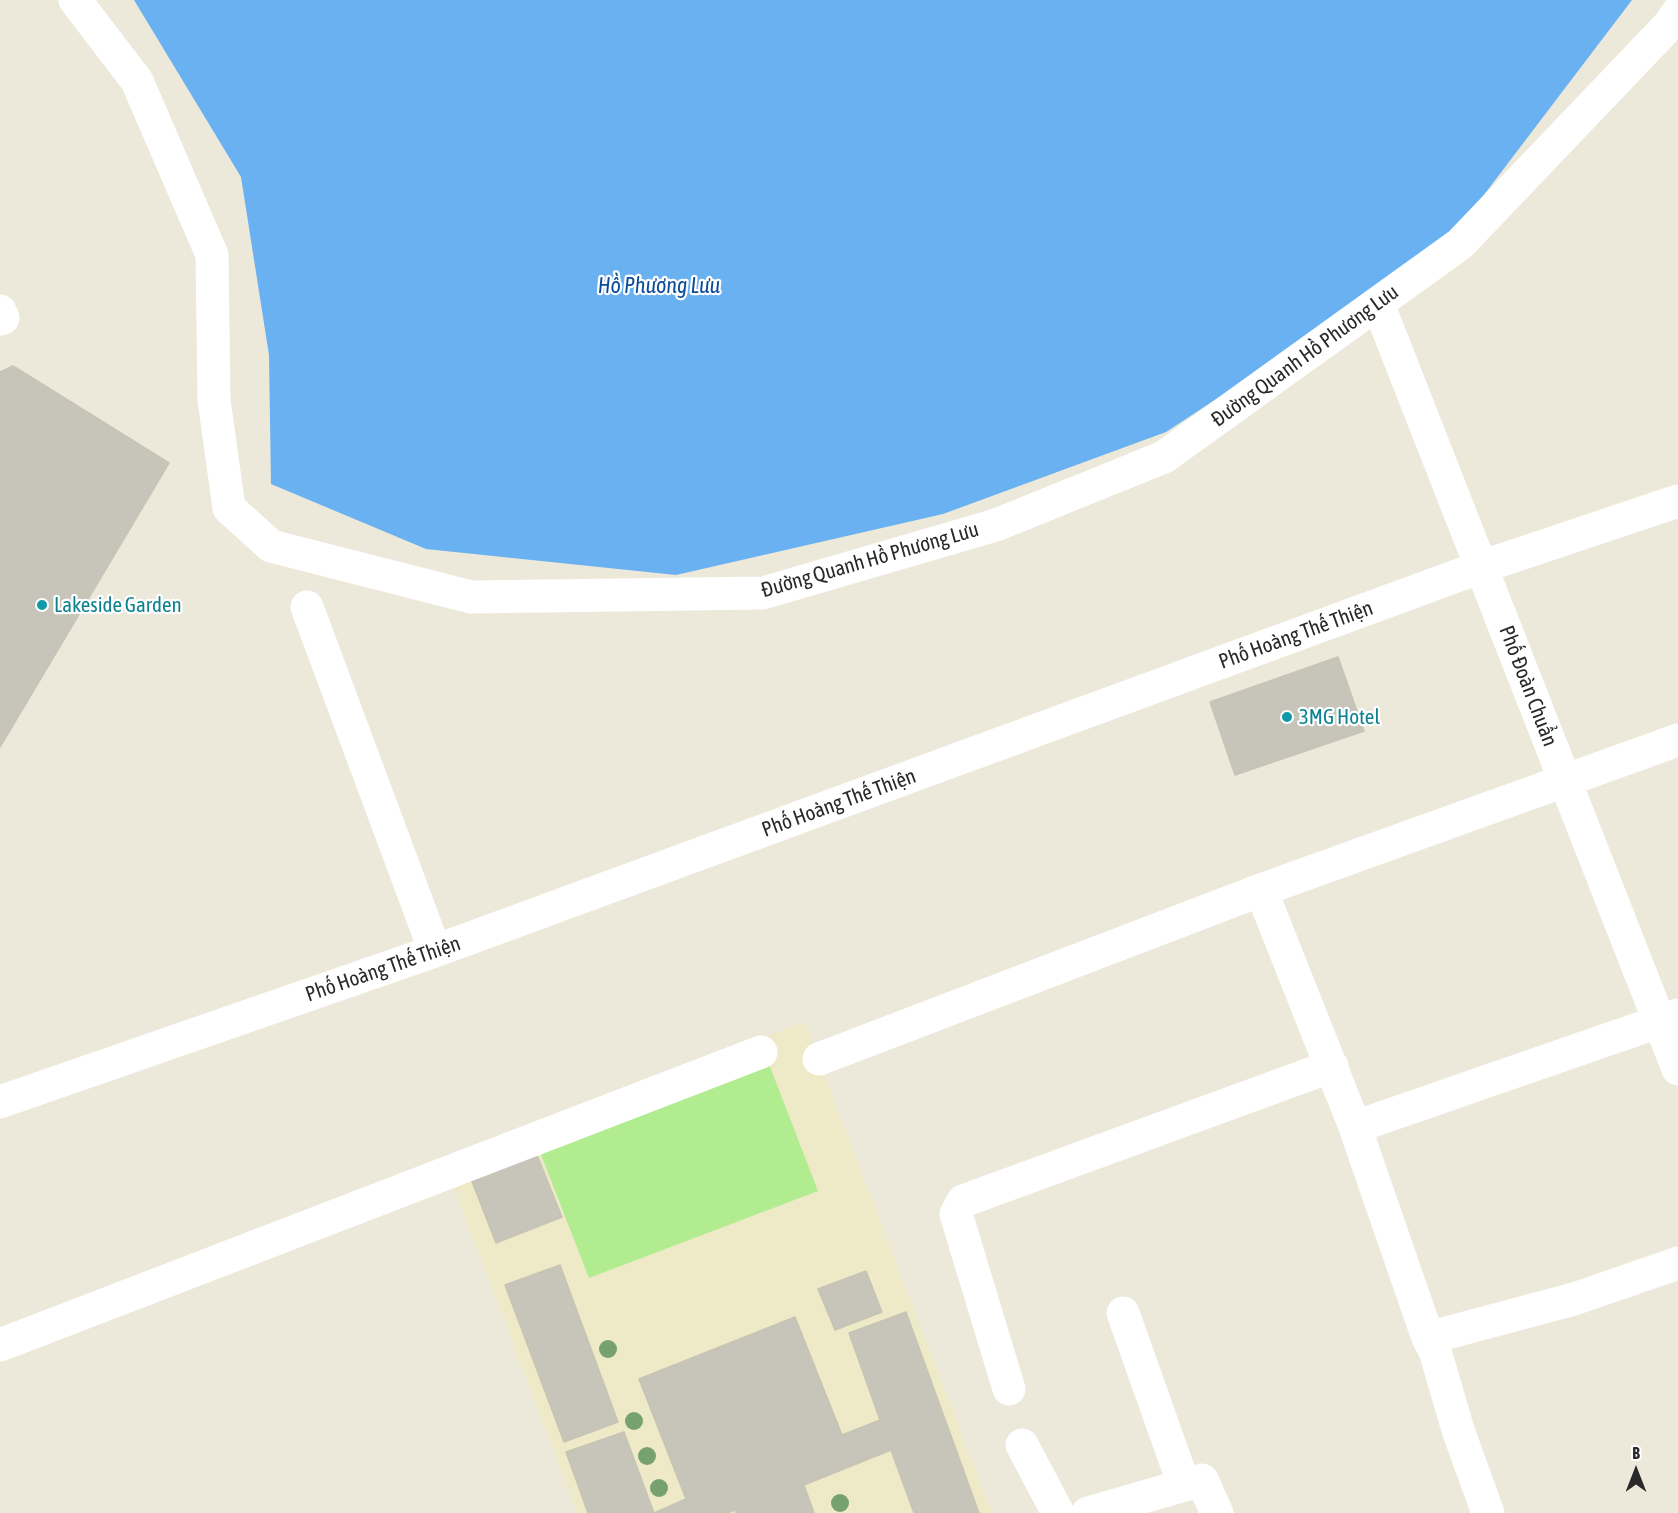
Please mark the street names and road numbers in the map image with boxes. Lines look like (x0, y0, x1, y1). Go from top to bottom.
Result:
street label: Đường Quanh Hồ Phương Lưu (1206, 280, 1404, 432)
street label: Đường Quanh Hồ Phương Lưu (758, 517, 982, 603)
street label: Phố Hoàng Thế Thiện (1216, 595, 1376, 675)
street label: Phố Đoàn Chuẩn (1493, 622, 1563, 750)
street label: Phố Hoàng Thế Thiện (759, 763, 919, 843)
street label: Phố Hoàng Thế Thiện (302, 931, 464, 1007)

